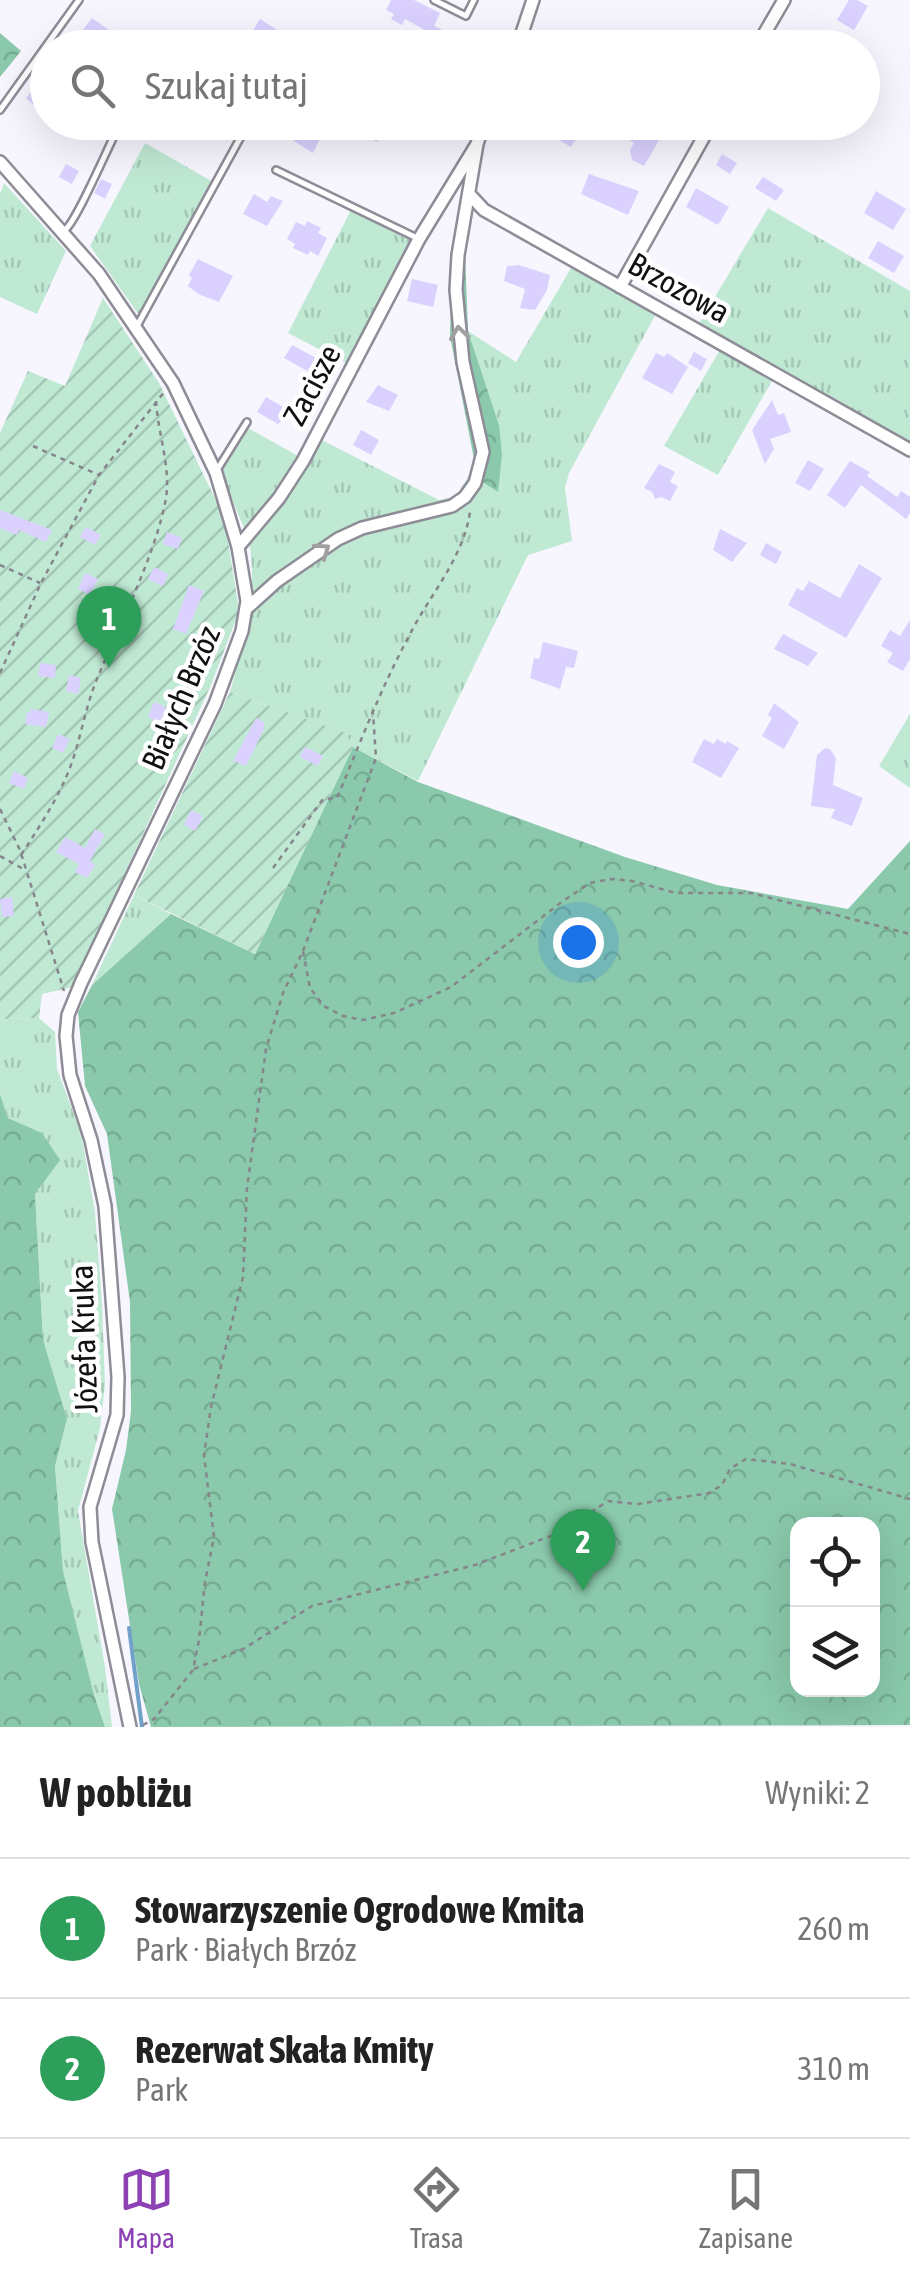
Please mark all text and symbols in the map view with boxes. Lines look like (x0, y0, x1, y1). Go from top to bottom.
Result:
search box (30, 30, 880, 140)
icon: search (65, 58, 120, 113)
text: Szukaj tutaj (145, 64, 308, 107)
street label: Brzozowa (622, 245, 736, 330)
one-way arrow (449, 324, 470, 340)
street label: Zacisze (275, 338, 348, 431)
one-way arrow (312, 543, 330, 562)
pin: 1 (76, 586, 142, 668)
street label: Białych Brzóz (134, 620, 227, 775)
your location (553, 917, 604, 968)
street label: Józefa Kruka (62, 1264, 105, 1414)
pin: 2 (550, 1508, 616, 1591)
map controls (790, 1517, 880, 1697)
button: locate (790, 1517, 880, 1607)
button: layers (790, 1607, 880, 1697)
text: W pobliżu (40, 1768, 192, 1816)
text: Wyniki: 2 (765, 1774, 870, 1811)
text: Stowarzyszenie Ogrodowe Kmita (135, 1888, 584, 1931)
text: 1 (65, 1910, 80, 1947)
text: 260 m (797, 1910, 870, 1947)
text: Park · Białych Brzóz (135, 1931, 356, 1968)
text: Rezerwat Skała Kmity (135, 2028, 434, 2071)
text: 2 (65, 2050, 80, 2087)
text: 310 m (797, 2050, 870, 2087)
text: Park (135, 2071, 188, 2108)
tab: Mapa (117, 2162, 175, 2254)
tab: Trasa (409, 2162, 464, 2254)
tab: Zapisane (698, 2162, 793, 2254)

